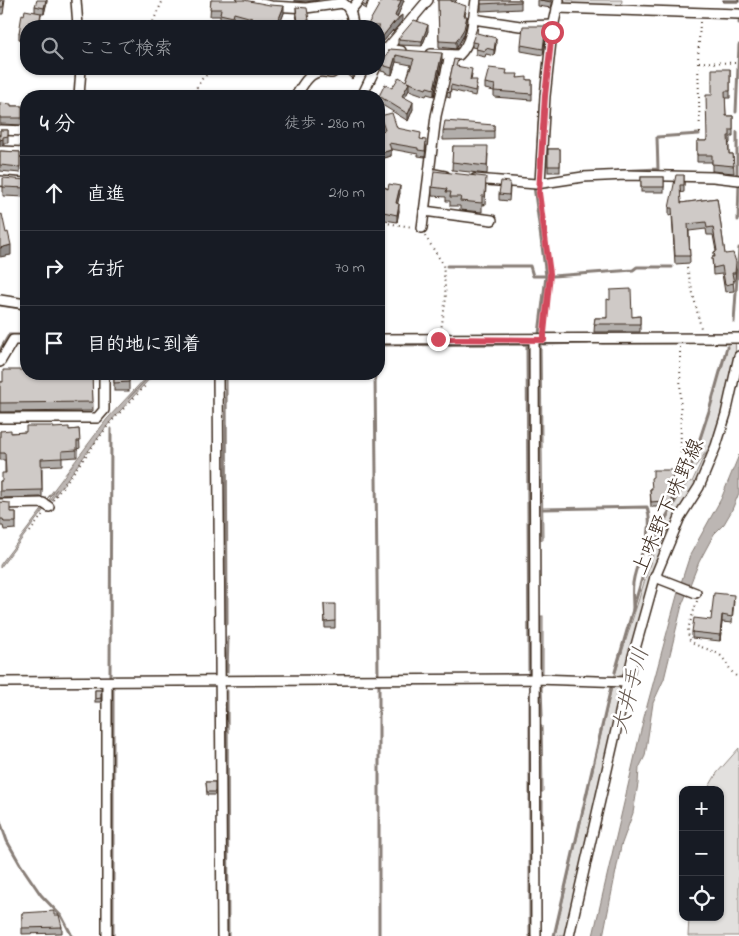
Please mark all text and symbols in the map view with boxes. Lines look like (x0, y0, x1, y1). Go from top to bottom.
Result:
search box (20, 20, 385, 75)
route start (541, 21, 564, 44)
icon: search (38, 34, 66, 62)
text: ここで検索 (78, 36, 173, 63)
text: 4 分 (40, 110, 75, 140)
text: 徒歩 · 280 m (284, 112, 365, 136)
icon: ahead (40, 179, 68, 207)
text: 210 m (329, 181, 365, 205)
text: 直進 (87, 182, 125, 209)
icon: right (40, 254, 68, 282)
text: 70 m (335, 256, 365, 280)
text: 右折 (87, 257, 125, 284)
route end (427, 328, 450, 351)
icon: arrive (40, 329, 68, 357)
text: 目的地に到着 (87, 332, 201, 359)
street label: 上味野下味野線 (625, 434, 713, 580)
water label: 大井手川 (605, 644, 659, 738)
map controls (679, 786, 724, 921)
button: + (679, 786, 724, 831)
button: − (679, 831, 724, 876)
button: locate (679, 876, 724, 921)

